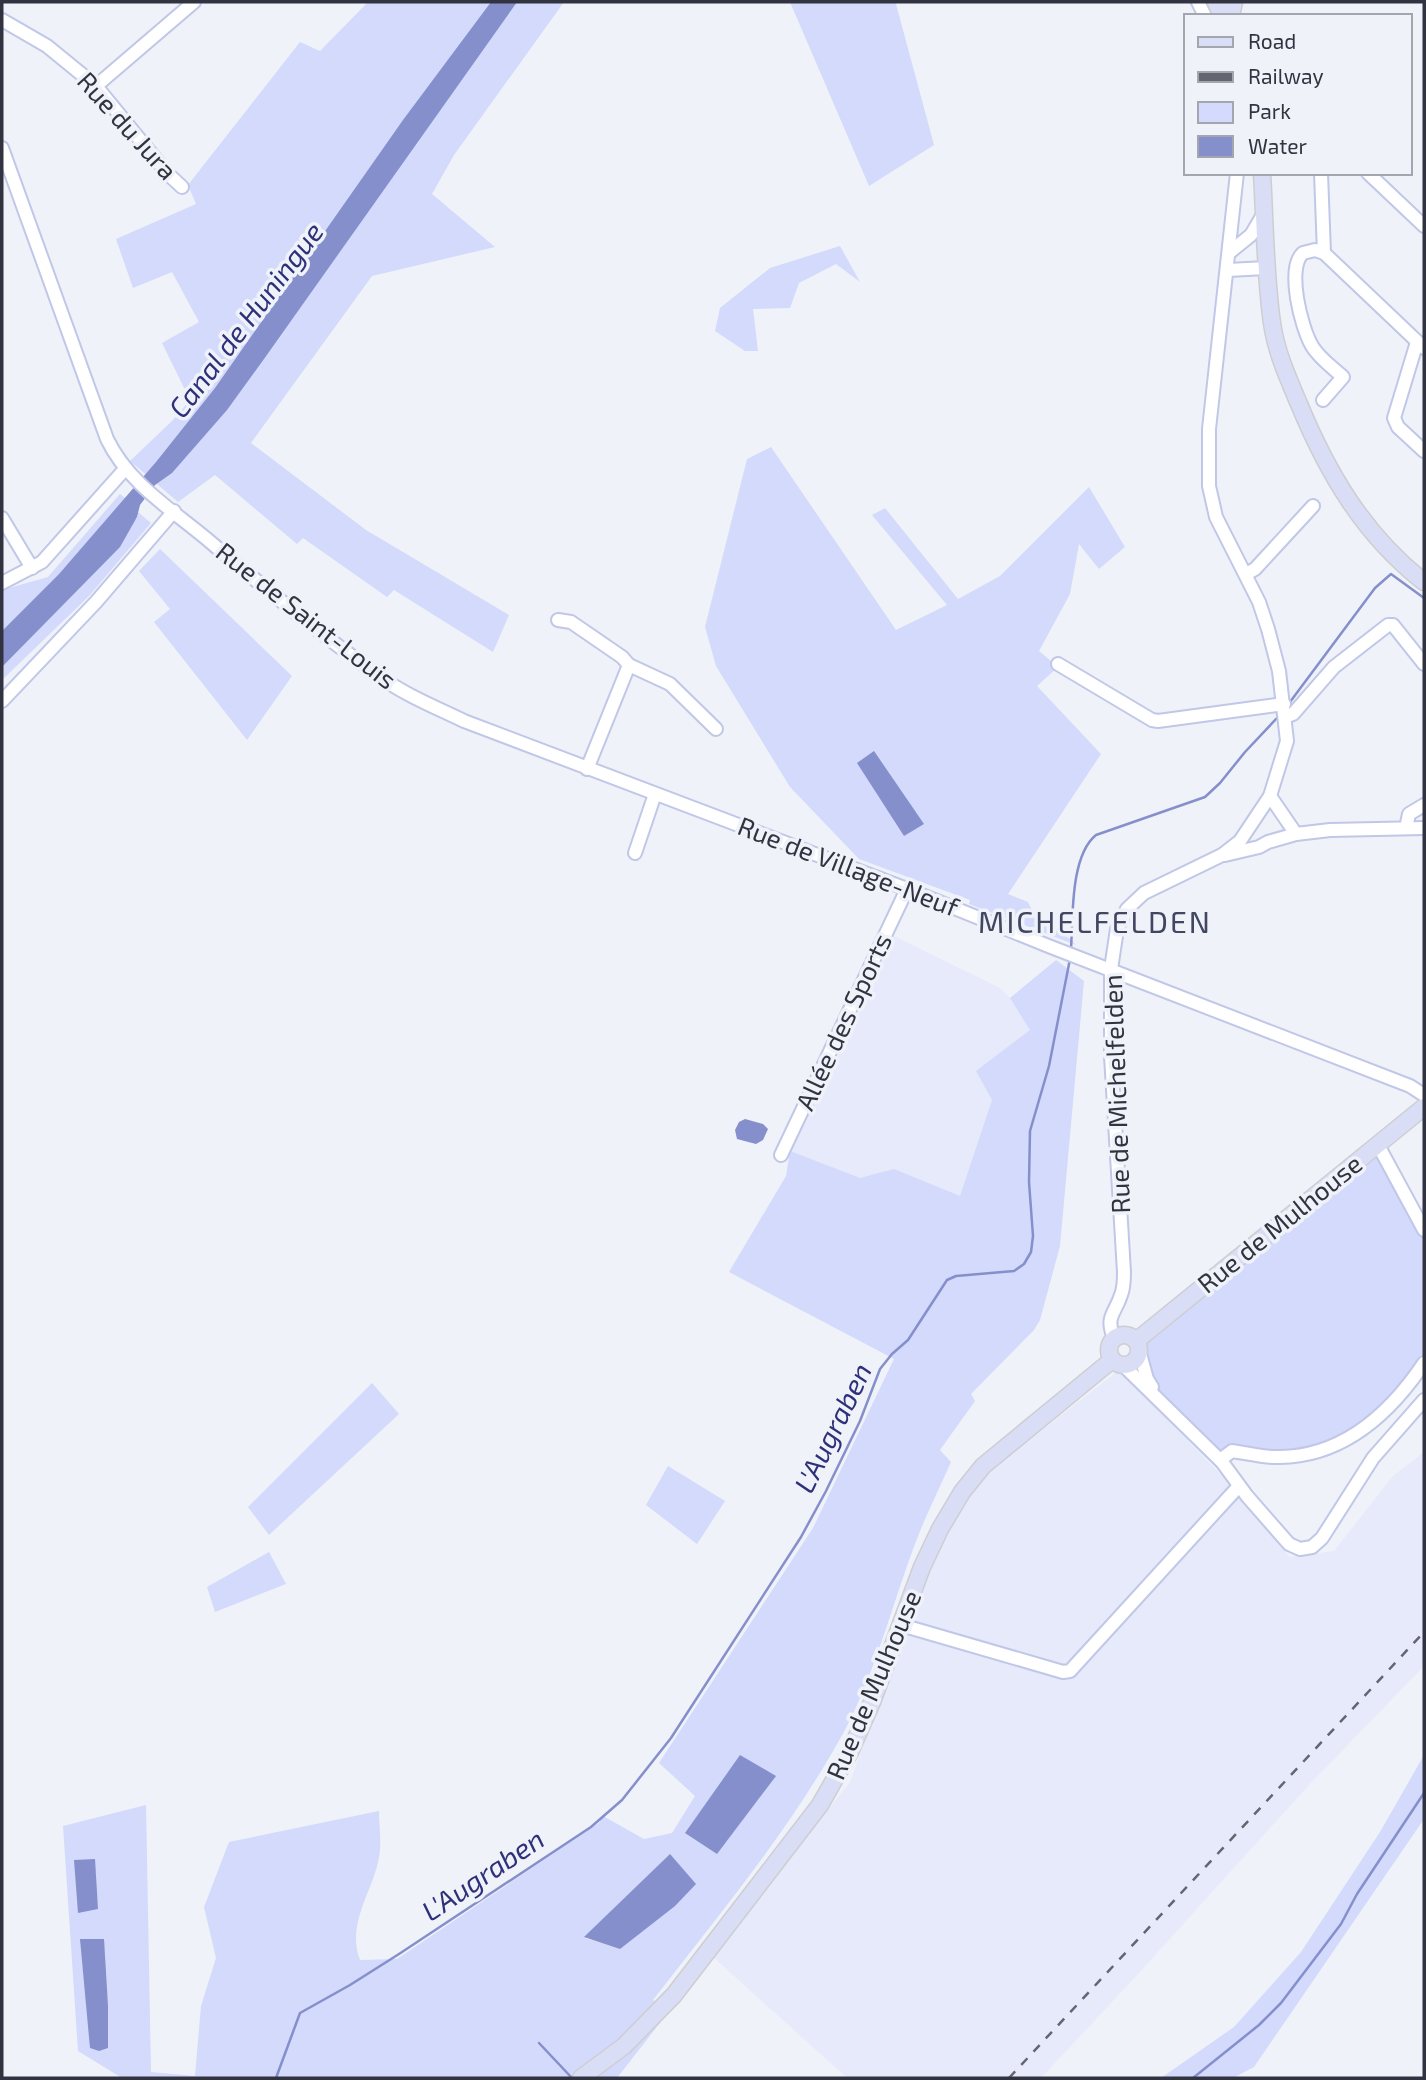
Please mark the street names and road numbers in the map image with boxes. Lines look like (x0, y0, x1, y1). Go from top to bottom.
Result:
street label: Rue du Jura (72, 65, 184, 185)
street label: Rue de Saint-Louis (211, 535, 403, 695)
street label: Rue de Village-Neuf (734, 809, 964, 922)
street label: Allée des Sports (788, 928, 897, 1115)
street label: Rue de Michelfelden (1096, 974, 1135, 1214)
street label: Rue de Mulhouse (1191, 1147, 1368, 1299)
street label: Rue de Mulhouse (819, 1585, 926, 1784)

